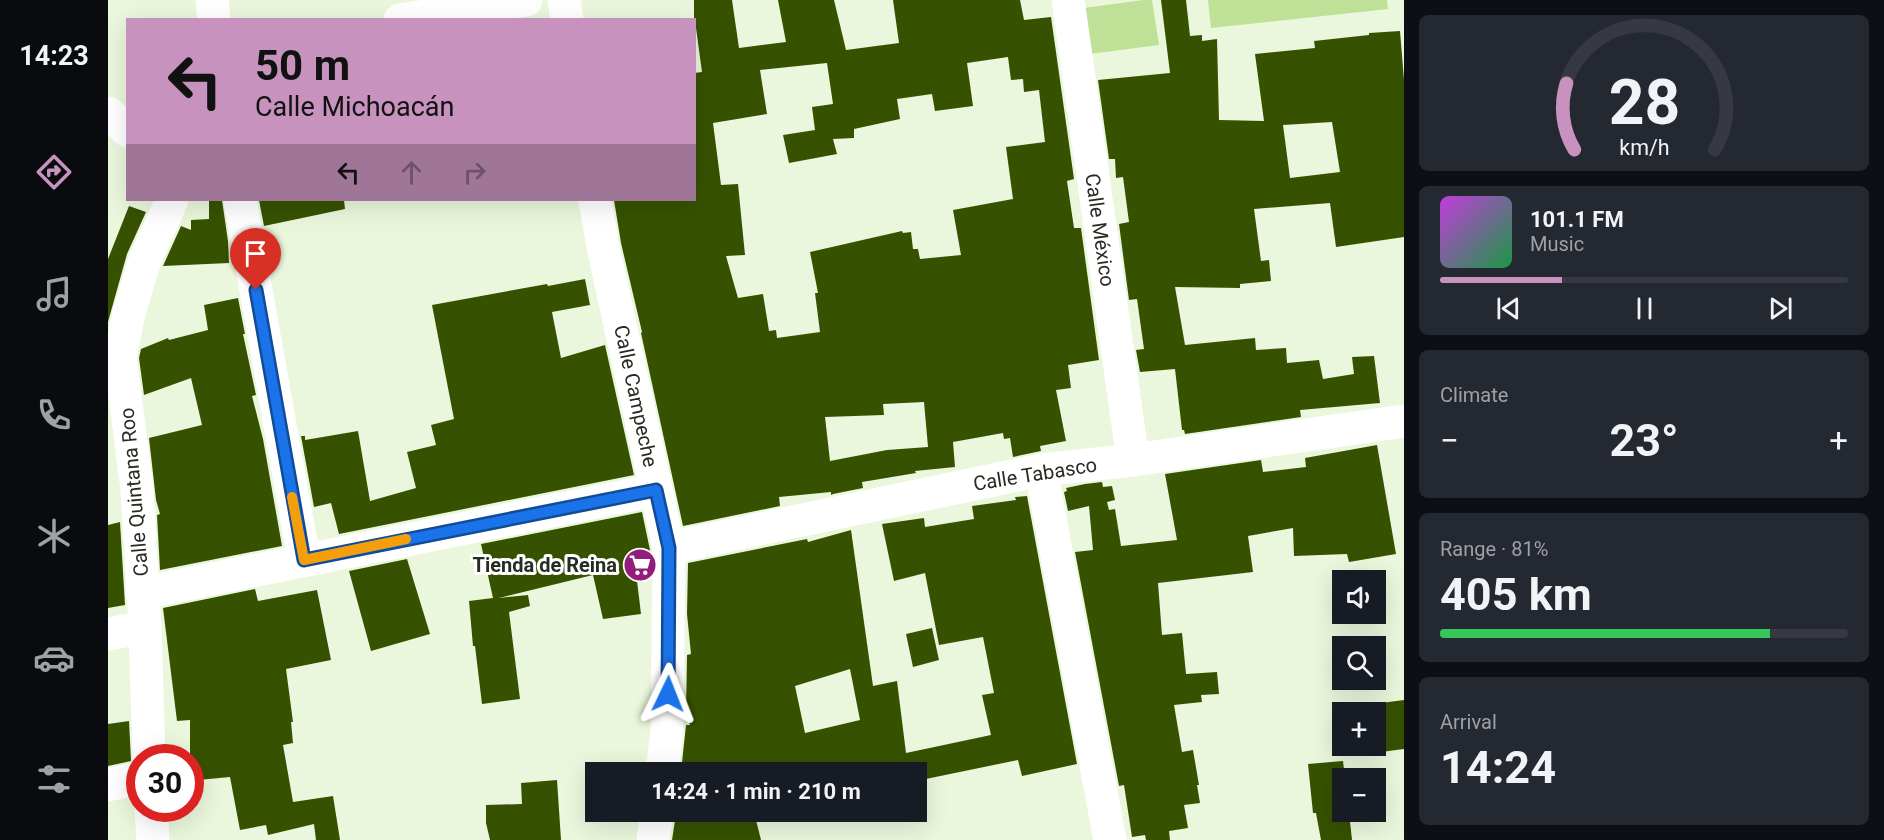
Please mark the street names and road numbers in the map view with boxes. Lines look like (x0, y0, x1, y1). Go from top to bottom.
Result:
street label: Calle México (1080, 172, 1120, 288)
street label: Calle Campeche (609, 323, 663, 469)
street label: Calle Quintana Roo (115, 407, 153, 577)
street label: Calle Tabasco (971, 452, 1099, 496)

